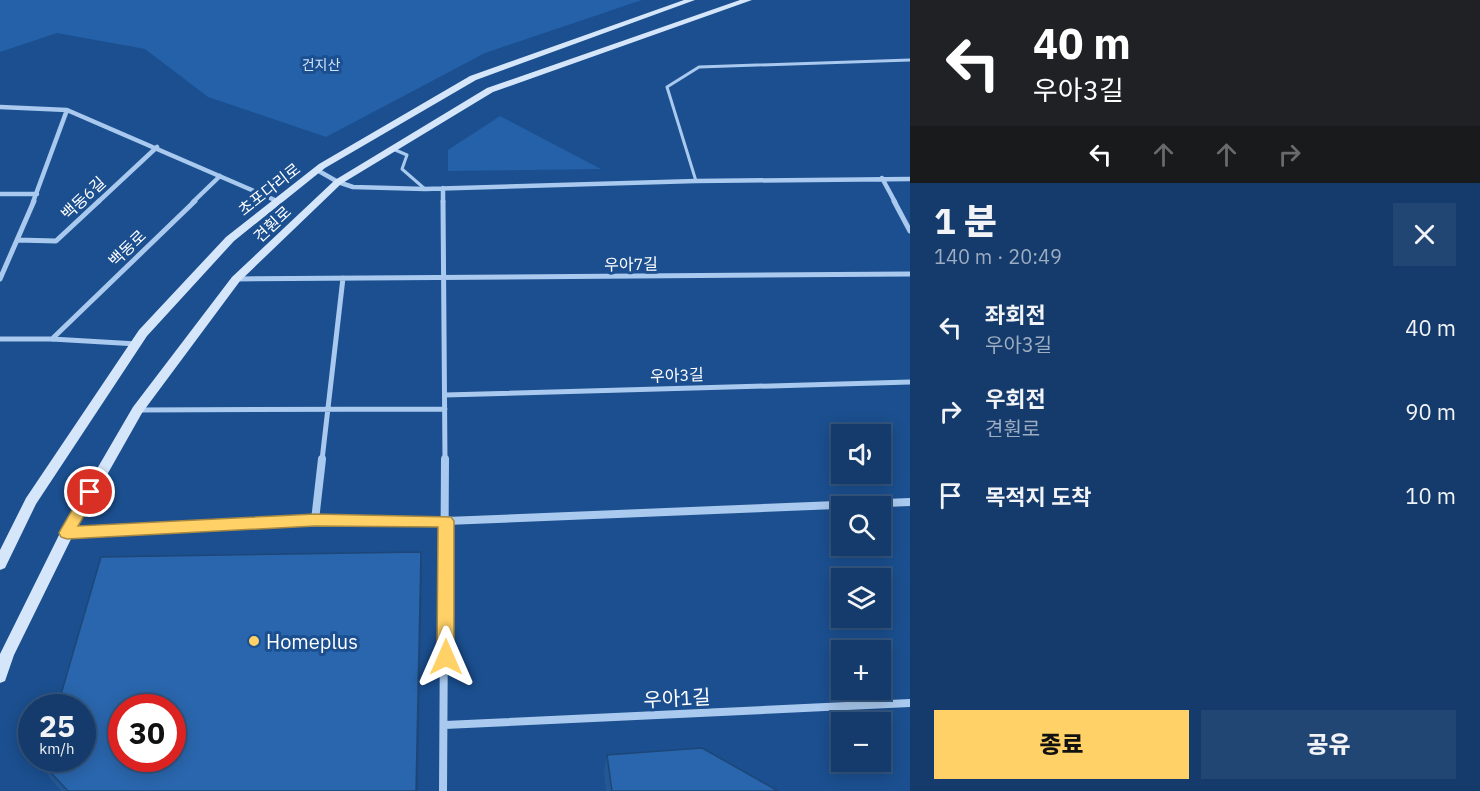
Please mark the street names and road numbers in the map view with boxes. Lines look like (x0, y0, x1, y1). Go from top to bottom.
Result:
street label: 초포다리로 (234, 158, 304, 220)
street label: 백동6길 (57, 172, 109, 224)
street label: 견훤로 (249, 201, 295, 246)
street label: 백동로 (104, 225, 150, 271)
street label: 우아7길 (604, 254, 658, 274)
street label: 우아3길 (650, 364, 704, 386)
street label: 우아1길 (643, 683, 711, 713)

